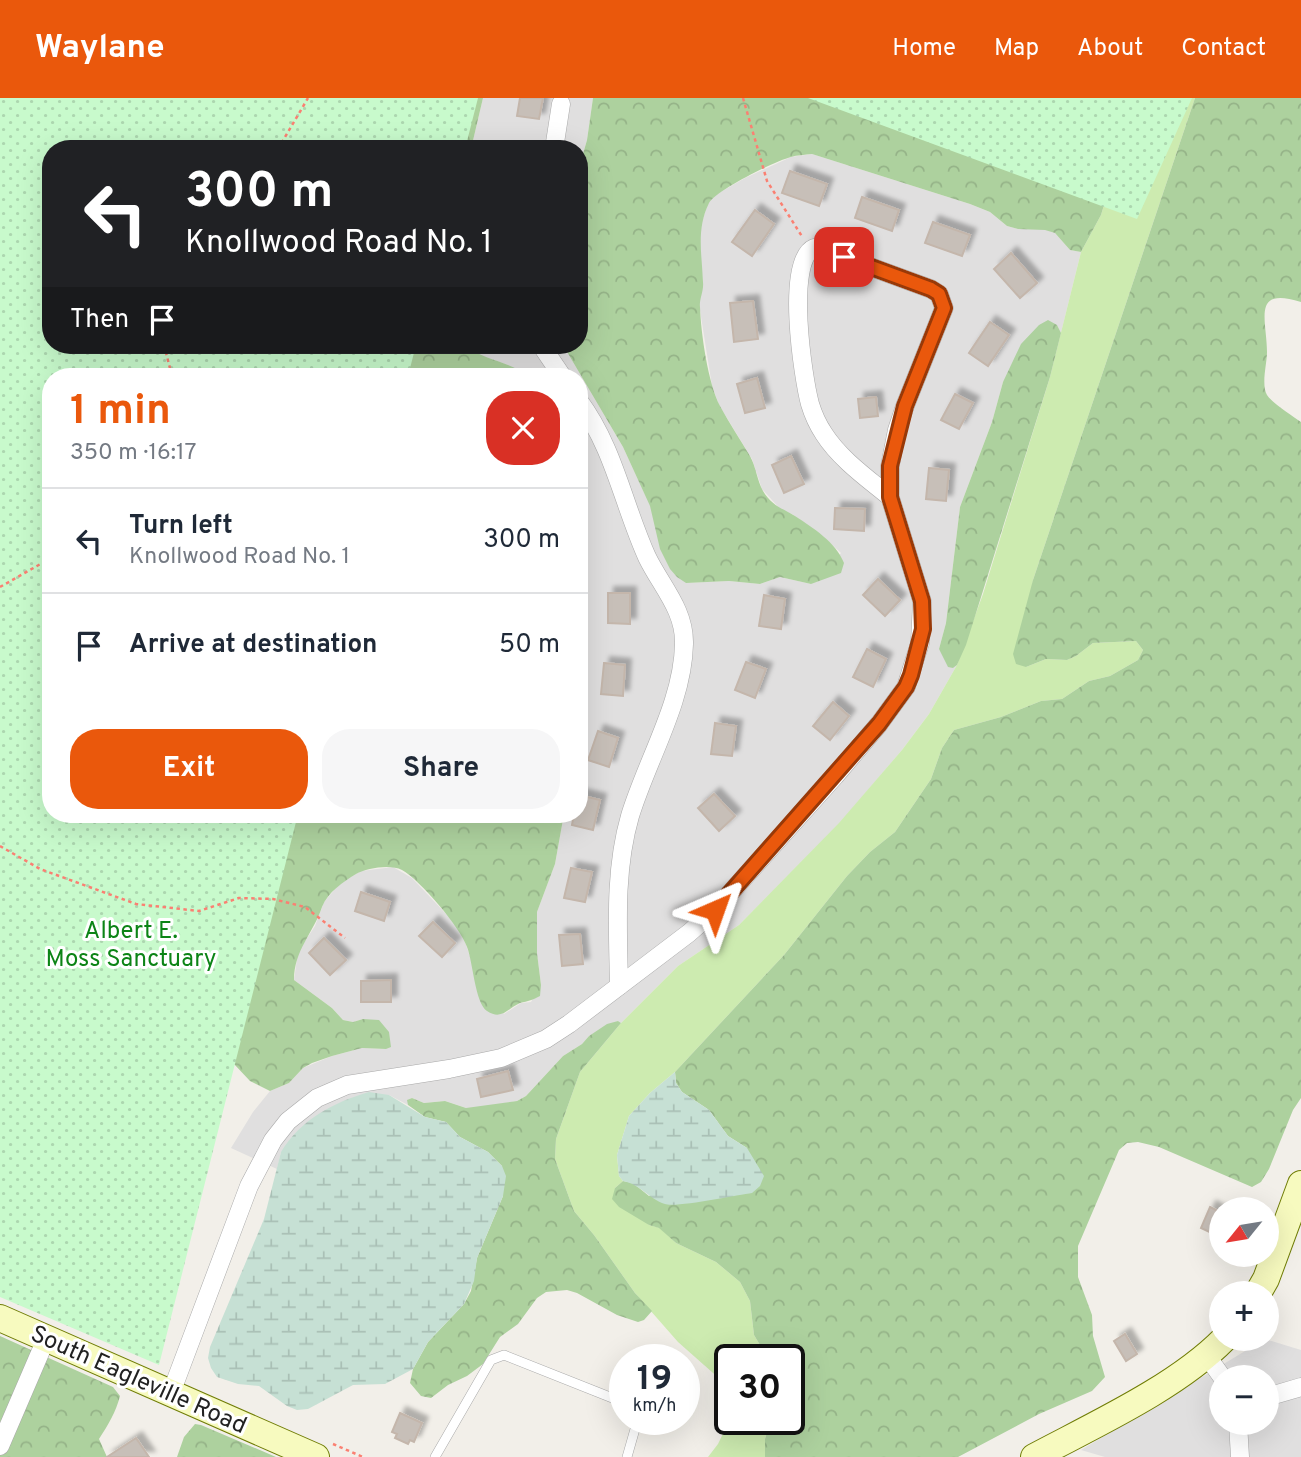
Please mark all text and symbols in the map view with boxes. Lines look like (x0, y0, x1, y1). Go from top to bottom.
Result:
text: Waylane (35, 28, 165, 70)
text: Home (892, 34, 956, 64)
text: Map (994, 34, 1039, 64)
text: About (1077, 34, 1143, 64)
text: Contact (1181, 34, 1266, 64)
text: 300 m (185, 163, 333, 225)
icon: left (70, 168, 161, 259)
text: Knollwood Road No. 1 (185, 224, 493, 264)
pin (814, 227, 874, 287)
icon: arrive (825, 238, 863, 276)
icon: arrive (143, 301, 181, 339)
text: Then (70, 304, 129, 337)
text: 1 min (70, 386, 171, 439)
button: close (486, 391, 560, 465)
text: 350 m · 16:17 (70, 439, 197, 468)
text: Turn left (129, 510, 233, 543)
icon: left (70, 522, 108, 560)
text: 300 m (483, 524, 560, 557)
text: Knollwood Road No. 1 (129, 543, 350, 572)
icon: arrive (70, 627, 108, 665)
text: Arrive at destination (129, 629, 377, 662)
text: 50 m (499, 629, 560, 662)
button: Exit (70, 729, 308, 809)
button: Share (322, 729, 560, 809)
position arrow (678, 873, 752, 947)
park label: Albert E. Moss Sanctuary (46, 917, 216, 975)
north arrow (1209, 1197, 1279, 1267)
map controls (1209, 1197, 1279, 1435)
button: + (1209, 1281, 1279, 1351)
street label: South Eagleville Road (26, 1320, 251, 1442)
speed limit sign: 30 (714, 1344, 805, 1435)
text: 19 (637, 1358, 672, 1402)
button: − (1209, 1365, 1279, 1435)
text: km/h (633, 1395, 676, 1418)

